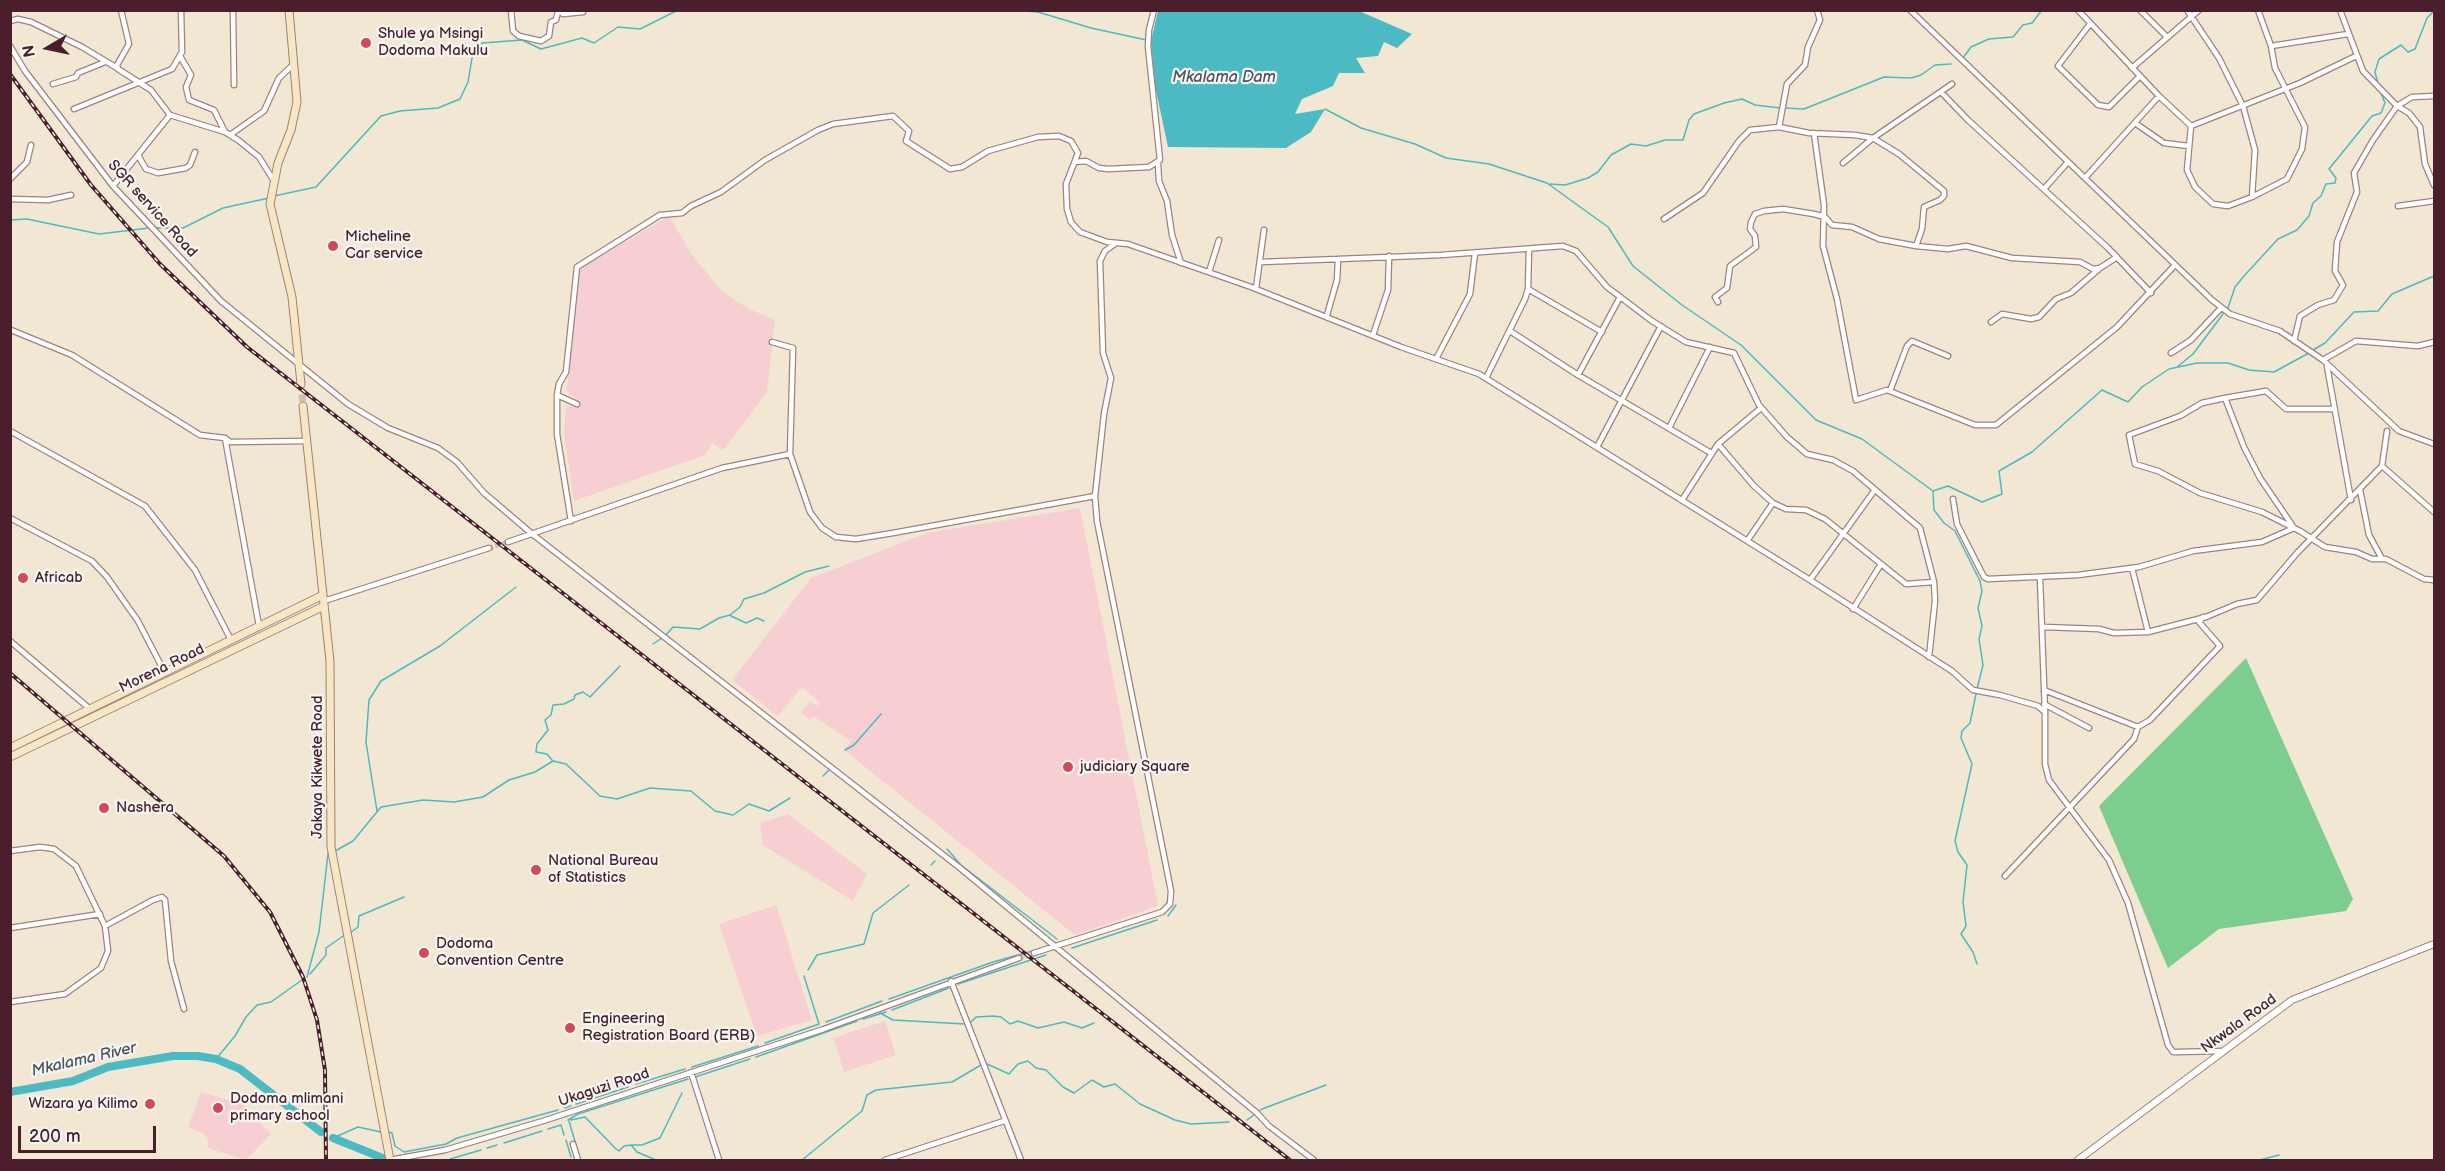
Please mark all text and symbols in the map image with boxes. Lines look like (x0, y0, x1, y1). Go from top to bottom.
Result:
north arrow (18, 18, 78, 78)
place label: Shule ya Msingi Dodoma Makulu (378, 25, 488, 60)
marker: Shule ya Msingi Dodoma Makulu (359, 36, 373, 50)
text: N (19, 43, 40, 58)
water label: Mkalama Dam (1172, 68, 1276, 88)
street label: SGR service Road (104, 157, 200, 261)
place label: Micheline Car service (345, 228, 423, 263)
marker: Micheline Car service (326, 239, 340, 253)
place label: Africab (35, 569, 83, 587)
marker: Africab (16, 571, 30, 585)
street label: Morena Road (116, 641, 208, 697)
street label: Jakaya Kikwete Road (309, 695, 327, 839)
place label: judiciary Square (1080, 758, 1190, 776)
marker: judiciary Square (1061, 760, 1075, 774)
place label: Nashera (116, 799, 174, 817)
marker: Nashera (97, 801, 111, 815)
place label: National Bureau of Statistics (548, 852, 658, 887)
marker: National Bureau of Statistics (529, 863, 543, 877)
place label: Dodoma Convention Centre (436, 935, 564, 970)
marker: Dodoma Convention Centre (417, 946, 431, 960)
street label: Nkwala Road (2198, 991, 2280, 1057)
place label: Engineering Registration Board (ERB) (582, 1010, 755, 1045)
marker: Engineering Registration Board (ERB) (563, 1021, 577, 1035)
water label: Mkalama River (30, 1039, 138, 1081)
street label: Ukaguzi Road (556, 1065, 652, 1111)
place label: Dodoma mlimani primary school (230, 1090, 343, 1125)
place label: Wizara ya Kilimo (29, 1095, 138, 1113)
marker: Wizara ya Kilimo (143, 1097, 157, 1111)
marker: Dodoma mlimani primary school (211, 1101, 225, 1115)
scale bar (21, 1114, 159, 1152)
text: 200 m (29, 1126, 81, 1147)

